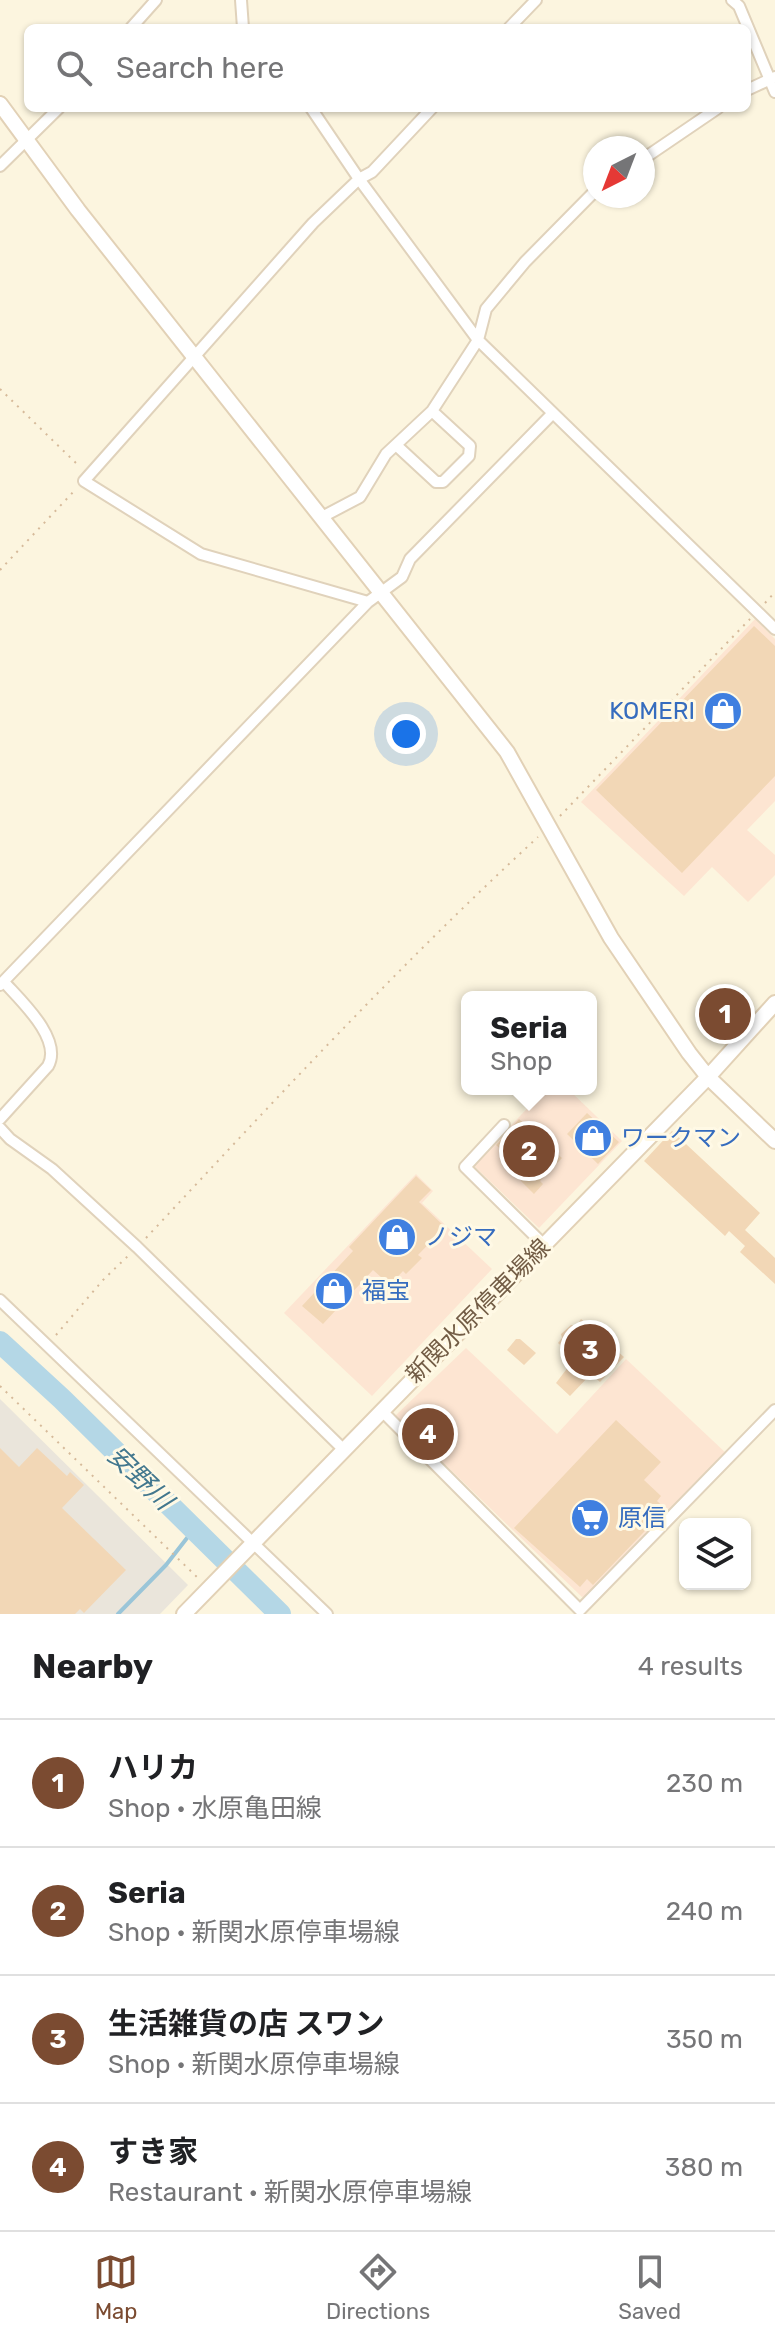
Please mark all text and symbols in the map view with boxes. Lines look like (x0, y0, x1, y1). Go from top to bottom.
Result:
search box (24, 24, 751, 112)
icon: search (52, 46, 96, 90)
text: Search here (116, 50, 284, 86)
north arrow (583, 136, 655, 208)
shop icon: KOMERI (702, 690, 744, 732)
place label: KOMERI (609, 697, 695, 725)
your location (386, 714, 426, 754)
pin: 1 (699, 984, 751, 1044)
popup (461, 991, 597, 1095)
text: Seria (490, 1010, 568, 1046)
text: Shop (490, 1046, 553, 1077)
shop icon: ワークマン (572, 1117, 614, 1159)
pin: 2 (503, 1121, 555, 1181)
place label: ワークマン (621, 1124, 741, 1152)
shop icon: ノジマ (376, 1216, 418, 1258)
place label: ノジマ (425, 1223, 497, 1251)
street label: 新関水原停車場線 (400, 1233, 556, 1389)
shop icon: 福宝 (313, 1270, 355, 1312)
place label: 福宝 (362, 1277, 410, 1305)
pin: 3 (564, 1320, 616, 1380)
pin: 4 (402, 1404, 454, 1464)
water label: 安野川 (101, 1440, 181, 1518)
supermarket icon: 原信 (569, 1497, 611, 1539)
place label: 原信 (618, 1504, 666, 1532)
map controls (679, 1518, 751, 1590)
button: layers (679, 1518, 751, 1590)
text: Nearby (32, 1646, 153, 1687)
text: 4 results (638, 1651, 743, 1682)
text: ハリカ (108, 1750, 198, 1786)
text: 1 (52, 1768, 64, 1799)
text: 230 m (666, 1768, 743, 1799)
text: Shop · 水原亀田線 (108, 1793, 322, 1824)
text: Seria (108, 1875, 186, 1911)
text: 2 (50, 1896, 66, 1927)
text: 240 m (666, 1896, 743, 1927)
text: Shop · 新関水原停車場線 (108, 1917, 400, 1948)
text: 生活雑貨の店 スワン (108, 2006, 384, 2042)
text: 3 (49, 2024, 67, 2055)
text: 350 m (666, 2024, 743, 2055)
text: Shop · 新関水原停車場線 (108, 2049, 400, 2080)
text: すき家 (108, 2134, 198, 2170)
text: 4 (49, 2152, 67, 2183)
text: 380 m (665, 2152, 743, 2183)
text: Restaurant · 新関水原停車場線 (108, 2177, 472, 2208)
tab: Map (94, 2250, 138, 2325)
tab: Directions (326, 2250, 430, 2325)
tab: Saved (618, 2250, 681, 2325)

